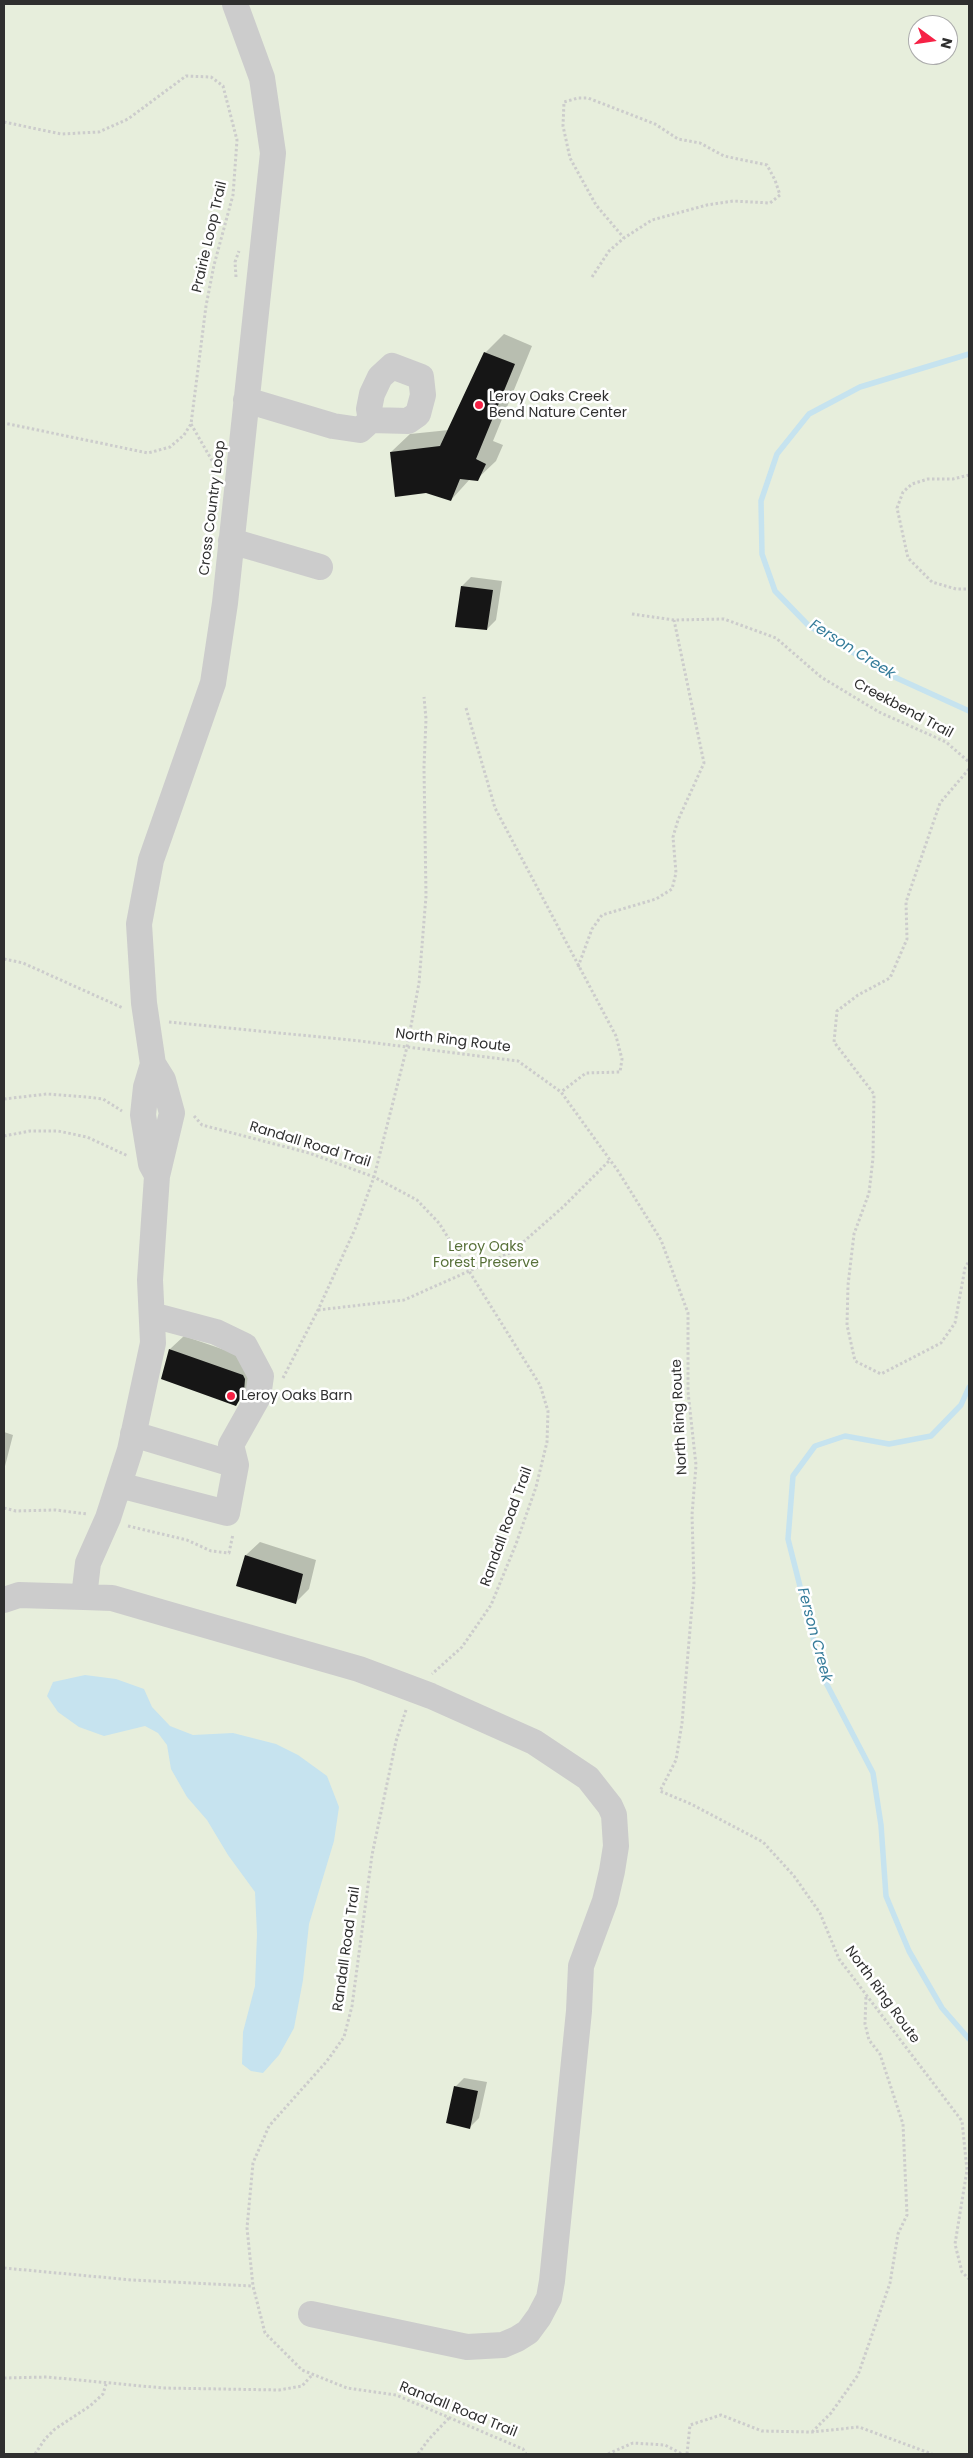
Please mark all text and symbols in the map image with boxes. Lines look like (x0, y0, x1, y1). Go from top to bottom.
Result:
north arrow (908, 15, 958, 65)
text: N (936, 36, 958, 51)
street label: Prairie Loop Trail (189, 180, 231, 294)
place label: Leroy Oaks Creek Bend Nature Center (489, 389, 627, 422)
marker: Leroy Oaks Creek Bend Nature Center (473, 399, 485, 411)
street label: Cross Country Loop (196, 439, 230, 577)
water label: Ferson Creek (806, 617, 898, 683)
street label: Creekbend Trail (850, 676, 956, 742)
street label: North Ring Route (394, 1026, 512, 1056)
street label: Randall Road Trail (247, 1119, 373, 1171)
park label: Leroy Oaks Forest Preserve (433, 1239, 539, 1272)
street label: North Ring Route (669, 1359, 691, 1475)
place label: Leroy Oaks Barn (241, 1388, 352, 1404)
marker: Leroy Oaks Barn (225, 1390, 237, 1402)
street label: Randall Road Trail (478, 1465, 536, 1589)
water label: Ferson Creek (793, 1586, 835, 1684)
street label: Randall Road Trail (330, 1886, 364, 2012)
street label: North Ring Route (841, 1943, 923, 2047)
street label: Randall Road Trail (397, 2379, 519, 2441)

